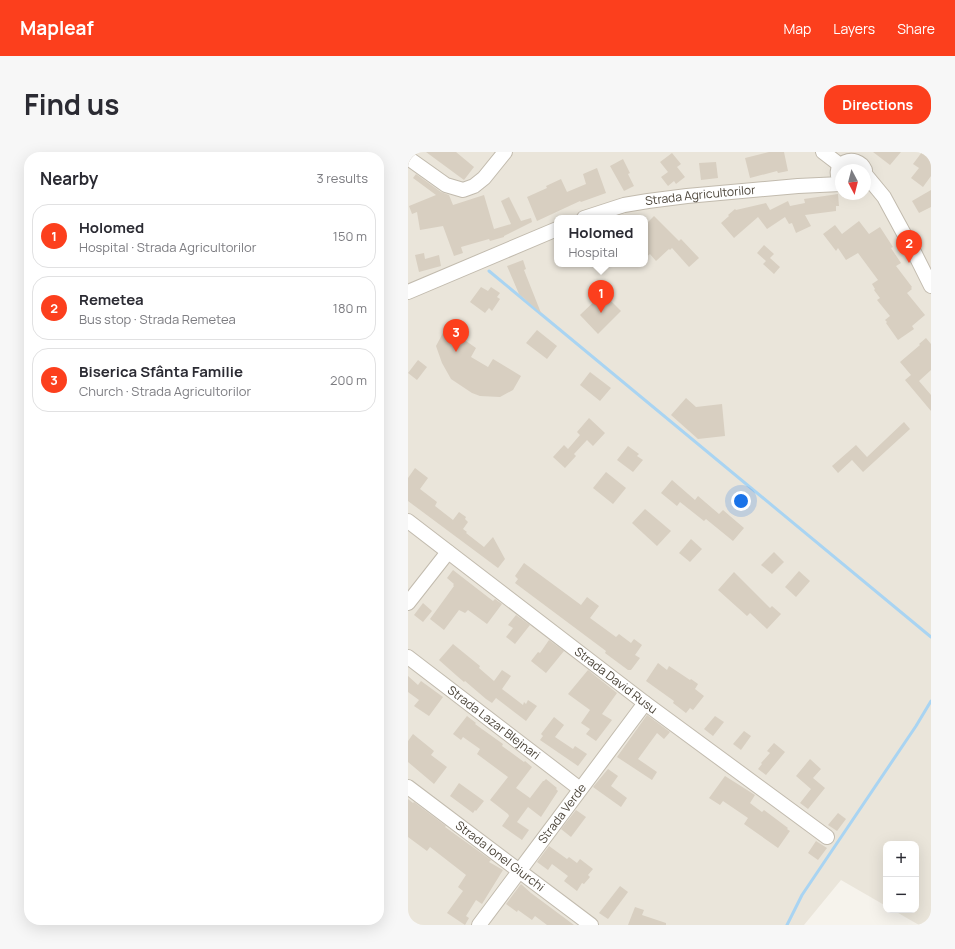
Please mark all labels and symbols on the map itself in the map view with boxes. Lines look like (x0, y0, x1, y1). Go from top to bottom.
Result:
north arrow (835, 164, 871, 200)
street label: Strada Agricultorilor (644, 181, 757, 209)
pin: 2 (896, 230, 922, 263)
pin: 1 (588, 280, 614, 313)
pin: 3 (443, 319, 469, 352)
your location (731, 491, 751, 511)
street label: Strada David Rusu (571, 643, 661, 717)
street label: Strada Lazar Blejnari (444, 681, 544, 763)
street label: Strada Verde (534, 780, 590, 847)
street label: Strada Ionel Giurchi (452, 817, 548, 895)

